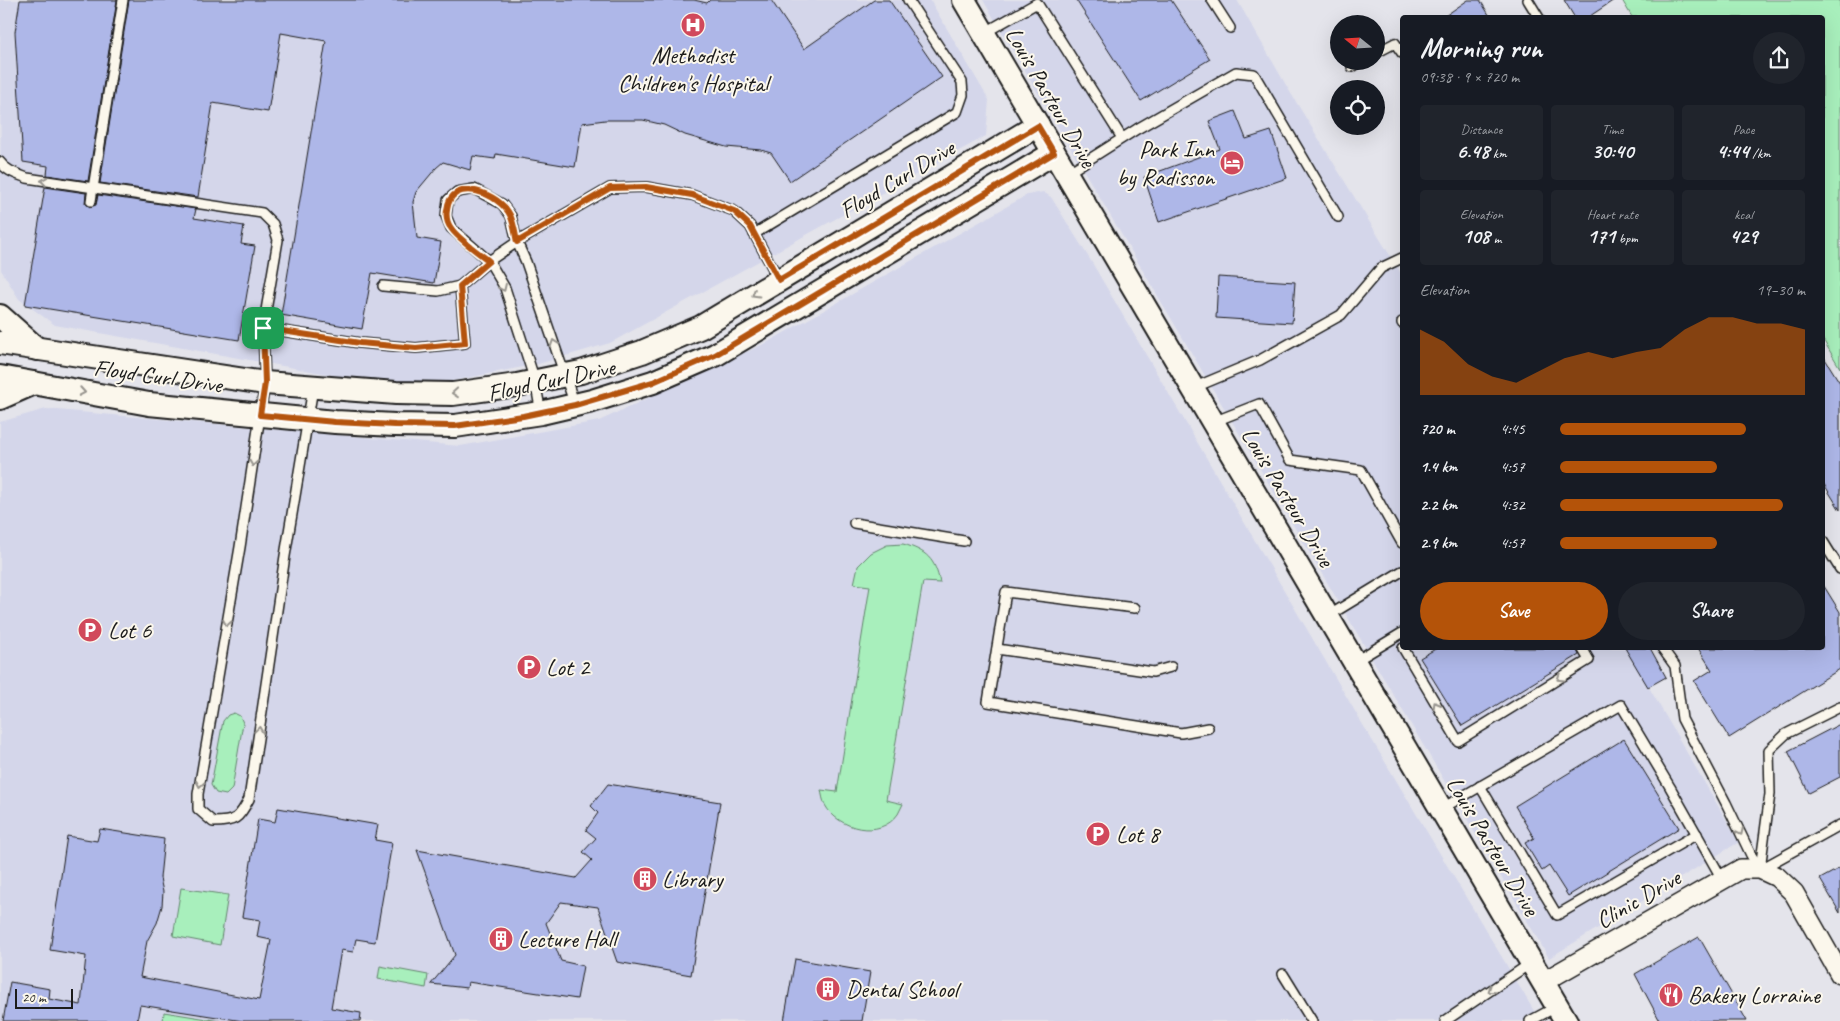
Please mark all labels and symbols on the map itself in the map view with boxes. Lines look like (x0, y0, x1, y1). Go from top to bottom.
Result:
hospital icon: Methodist Children's Hospital (680, 12, 706, 38)
north arrow (1330, 15, 1385, 70)
street label: Louis Pasteur Drive (999, 22, 1104, 174)
place label: Methodist Children's Hospital (618, 40, 772, 98)
street label: Floyd Curl Drive (834, 132, 962, 225)
place label: Park Inn by Radisson (1117, 134, 1215, 192)
hotel icon: Park Inn by Radisson (1219, 150, 1245, 176)
one-way arrow (40, 176, 48, 187)
one-way arrow (497, 283, 508, 292)
one-way arrow (752, 287, 761, 297)
pin (242, 307, 284, 349)
one-way arrow (550, 339, 560, 347)
street label: Floyd Curl Drive (485, 351, 619, 408)
street label: Floyd Curl Drive (92, 352, 226, 400)
one-way arrow (77, 386, 86, 396)
one-way arrow (450, 388, 458, 399)
street label: Louis Pasteur Drive (1235, 422, 1342, 574)
one-way arrow (248, 459, 259, 467)
place label: Lot 6 (108, 615, 152, 645)
parking icon: Lot 6 (77, 617, 103, 643)
one-way arrow (223, 619, 233, 628)
place label: Lot 2 (546, 652, 591, 682)
parking icon: Lot 2 (516, 654, 542, 680)
one-way arrow (1557, 672, 1566, 681)
one-way arrow (1433, 701, 1443, 710)
one-way arrow (253, 726, 264, 734)
street label: Louis Pasteur Drive (1440, 771, 1547, 923)
one-way arrow (196, 779, 206, 788)
place label: Lot 8 (1116, 819, 1161, 849)
parking icon: Lot 8 (1085, 821, 1111, 847)
one-way arrow (1734, 827, 1744, 836)
street label: Clinic Drive (1590, 862, 1688, 935)
place label: Library (662, 864, 724, 894)
building icon: Library (632, 866, 658, 892)
place label: Lecture Hall (518, 924, 620, 954)
building icon: Lecture Hall (488, 926, 514, 952)
place label: Dental School (846, 974, 962, 1004)
building icon: Dental School (815, 976, 841, 1002)
place label: Bakery Lorraine (1688, 980, 1822, 1010)
restaurant icon: Bakery Lorraine (1658, 982, 1684, 1008)
one-way arrow (1487, 984, 1497, 993)
scale bar (15, 986, 72, 1009)

